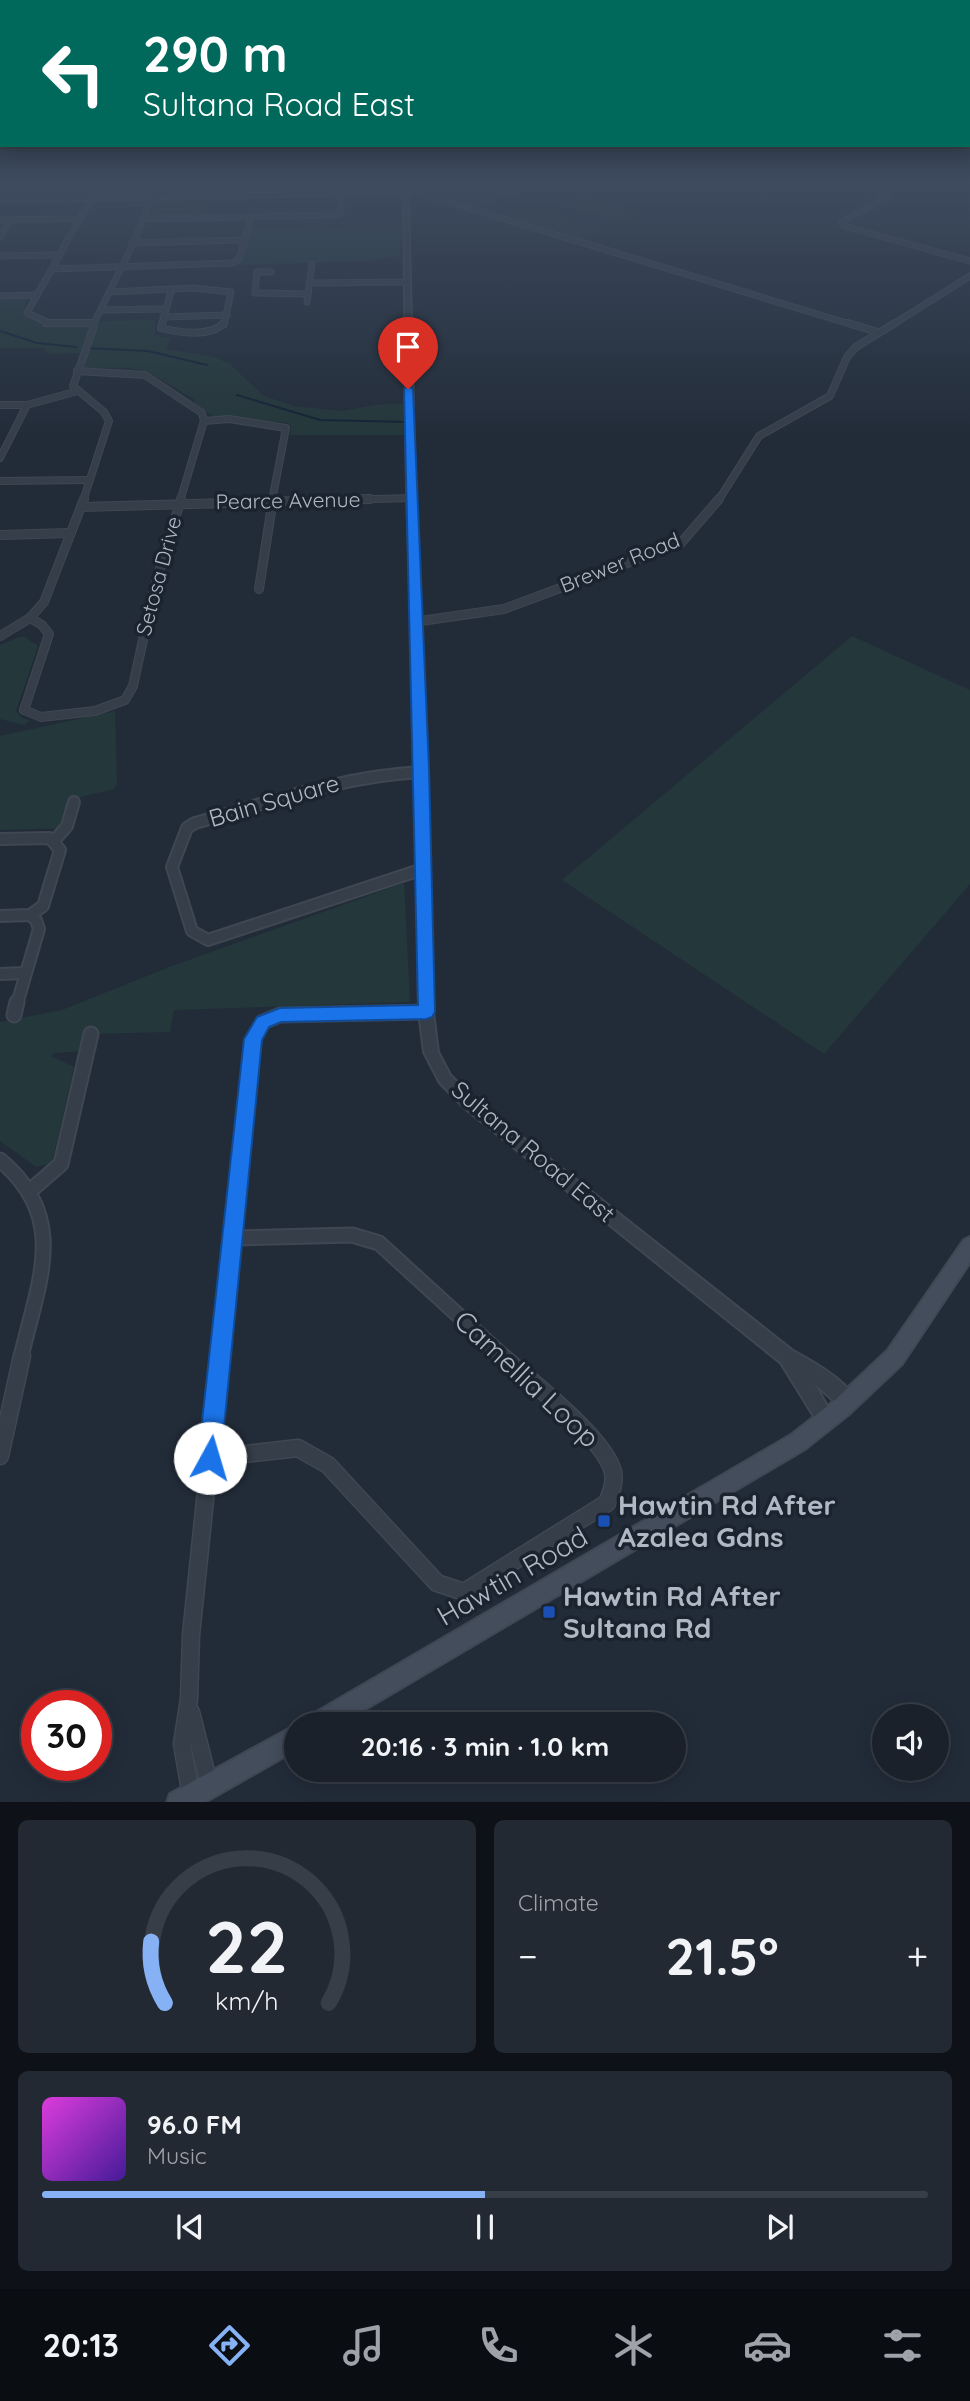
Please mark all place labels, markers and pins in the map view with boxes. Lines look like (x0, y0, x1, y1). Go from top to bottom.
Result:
pin (378, 317, 438, 389)
place label: Hawtin Rd After Azalea Gdns (618, 1487, 836, 1554)
marker: Hawtin Rd After Azalea Gdns (596, 1513, 612, 1529)
place label: Hawtin Rd After Sultana Rd (563, 1578, 781, 1645)
marker: Hawtin Rd After Sultana Rd (541, 1604, 557, 1620)

